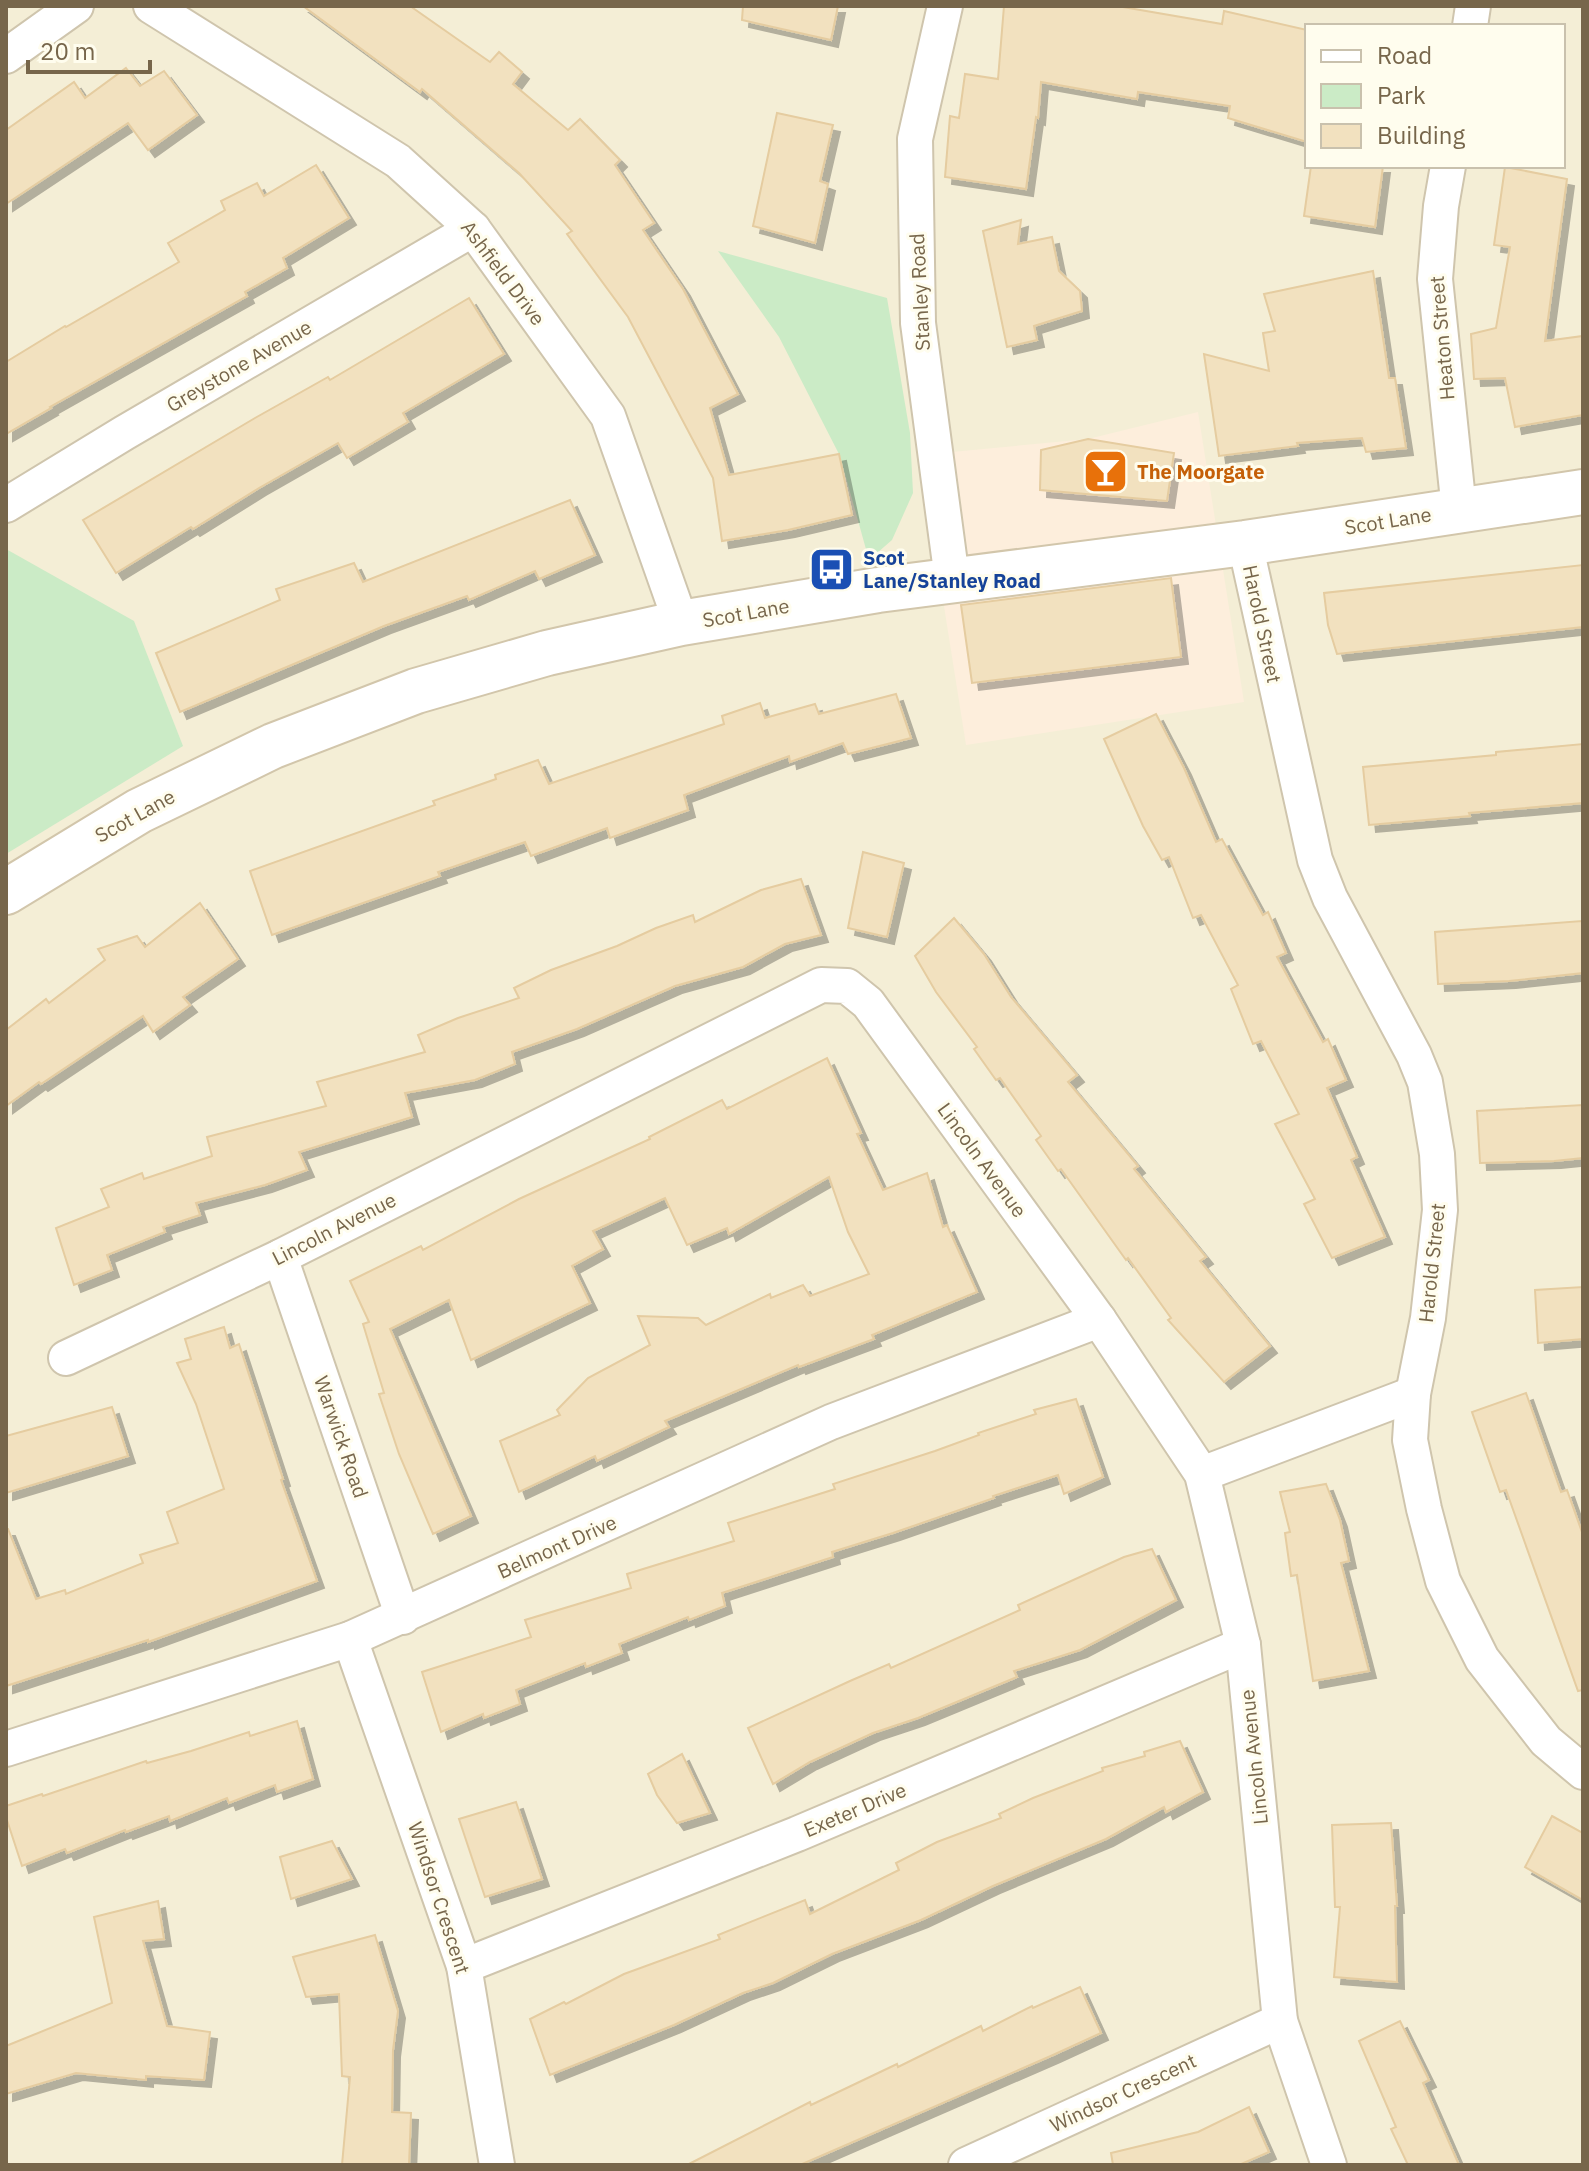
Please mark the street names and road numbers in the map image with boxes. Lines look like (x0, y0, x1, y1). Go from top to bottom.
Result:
street label: Ashfield Drive (455, 215, 552, 331)
street label: Stanley Road (903, 233, 936, 351)
street label: Heaton Street (1423, 275, 1460, 401)
street label: Greystone Avenue (161, 313, 316, 418)
street label: Scot Lane (1343, 500, 1433, 541)
street label: Harold Street (1237, 562, 1288, 685)
street label: Scot Lane (700, 592, 791, 633)
street label: Scot Lane (90, 783, 180, 849)
street label: Lincoln Avenue (932, 1097, 1033, 1223)
street label: Lincoln Avenue (267, 1186, 400, 1271)
street label: Harold Street (1412, 1202, 1451, 1324)
street label: Warwick Road (308, 1372, 375, 1501)
street label: Belmont Drive (493, 1508, 621, 1585)
street label: Lincoln Avenue (1233, 1688, 1274, 1826)
street label: Exeter Drive (799, 1776, 910, 1843)
street label: Windsor Crescent (402, 1818, 477, 1977)
street label: Windsor Crescent (1045, 2047, 1200, 2138)

